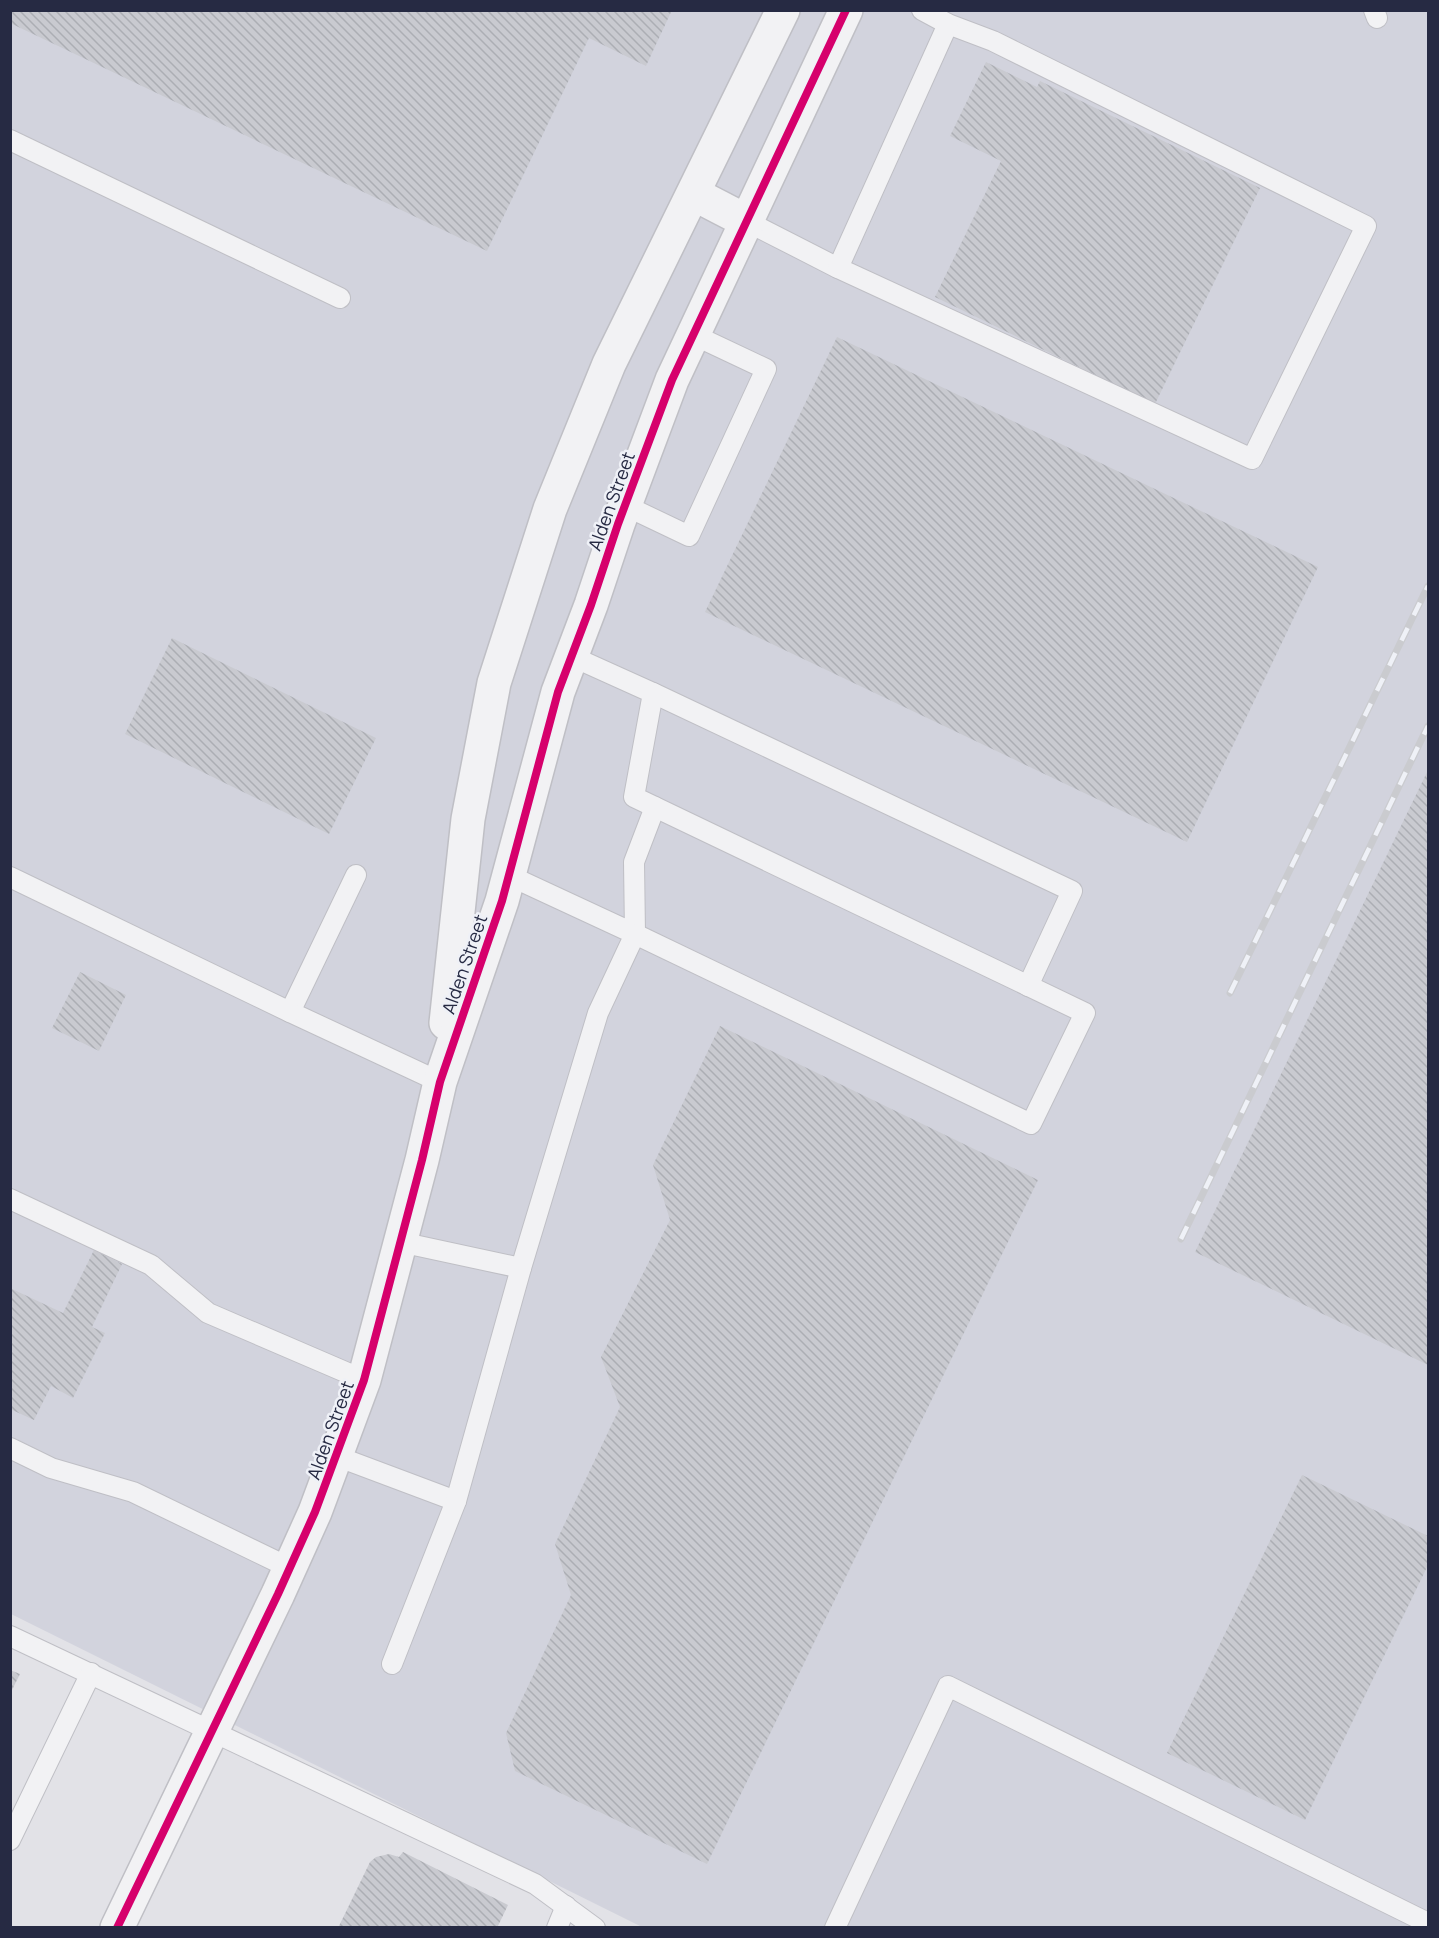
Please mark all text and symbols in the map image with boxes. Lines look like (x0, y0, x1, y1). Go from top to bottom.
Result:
street label: Alden Street (582, 448, 640, 554)
street label: Alden Street (436, 911, 492, 1017)
street label: Alden Street (301, 1377, 359, 1483)

